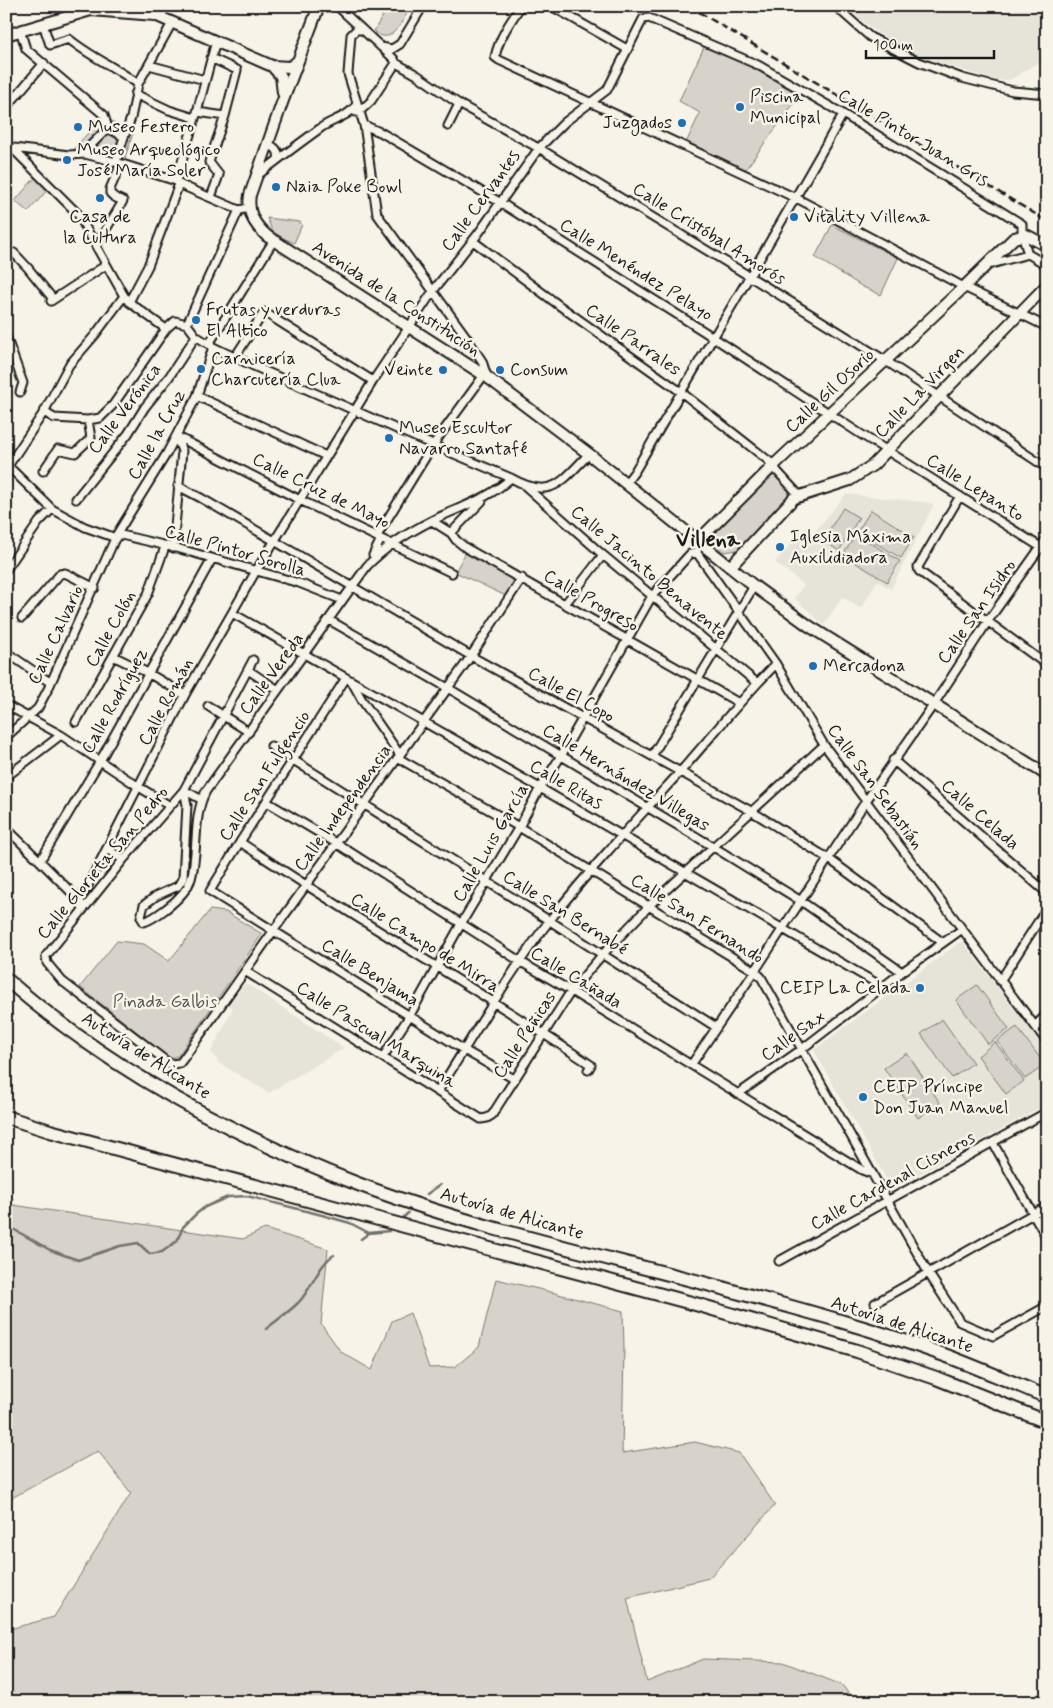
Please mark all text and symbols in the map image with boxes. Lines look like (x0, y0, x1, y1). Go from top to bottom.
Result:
scale bar (866, 28, 993, 60)
text: 100 m (873, 36, 913, 56)
street label: Calle Pintor Juan Gris (833, 83, 993, 193)
place label: Piscina Municipal (750, 85, 821, 130)
marker: Piscina Municipal (734, 101, 746, 113)
place label: Juzgados (602, 111, 672, 136)
place label: Museo Festero (88, 115, 194, 139)
marker: Juzgados (676, 117, 688, 129)
marker: Museo Festero (72, 121, 84, 133)
place label: Museo Arqueológico José María Soler (77, 138, 220, 183)
street label: Calle Cervantes (436, 145, 526, 257)
marker: Museo Arqueológico José María Soler (61, 154, 73, 166)
place label: Naia Poke Bowl (286, 175, 402, 199)
street label: Calle Cristóbal Amorós (628, 177, 790, 291)
marker: Naia Poke Bowl (270, 181, 282, 193)
marker: Casa de la Cultura (94, 192, 106, 204)
place label: Casa de la Cultura (63, 205, 137, 250)
place label: Vitality Villena (804, 205, 930, 229)
marker: Vitality Villena (788, 211, 800, 223)
street label: Calle Menéndez Pelayo (555, 213, 717, 327)
street label: Avenida de la Constitución (307, 236, 485, 362)
place label: Frutas y verduras El Altico (206, 298, 341, 343)
street label: Calle Parrales (580, 298, 686, 382)
marker: Frutas y verduras El Altico (190, 314, 202, 326)
street label: Calle La Virgen (870, 340, 970, 444)
street label: Calle Gil Osorio (780, 343, 880, 439)
place label: Carnicería Charcutería Clua (211, 347, 341, 392)
place label: Veinte (384, 358, 433, 382)
place label: Consum (510, 358, 568, 382)
street label: Calle Verónica (83, 359, 167, 459)
marker: Carnicería Charcutería Clua (195, 363, 207, 375)
marker: Veinte (437, 364, 449, 376)
marker: Consum (494, 364, 506, 376)
street label: Calle la Cruz (122, 386, 192, 484)
place label: Museo Escultor Navarro Santafé (399, 416, 527, 461)
marker: Museo Escultor Navarro Santafé (383, 432, 395, 444)
street label: Calle Cruz de Mayo (248, 447, 394, 535)
street label: Calle Lepanto (922, 448, 1028, 528)
street label: Calle Jacinto Benavente (565, 500, 733, 646)
street label: Calle Pintor Sorolla (162, 519, 308, 583)
place label: Iglesia Máxima Auxilidiadora (790, 525, 911, 570)
district label: Villena (676, 526, 741, 554)
marker: Iglesia Máxima Auxilidiadora (774, 541, 786, 553)
street label: Calle San Isidro (932, 555, 1022, 669)
street label: Calle Progreso (539, 564, 643, 638)
street label: Calle Calvario (23, 582, 89, 688)
street label: Calle Colón (80, 586, 142, 672)
street label: Calle Vereda (234, 628, 310, 720)
street label: Calle Rodríguez (76, 644, 154, 758)
street label: Calle Román (133, 654, 199, 750)
place label: Mercadona (823, 654, 906, 678)
marker: Mercadona (807, 660, 819, 672)
street label: Calle El Copo (523, 661, 619, 729)
street label: Calle San Fulgencio (214, 706, 318, 847)
street label: Calle Hernández Villegas (538, 718, 714, 838)
street label: Calle San Sebastián (821, 719, 929, 855)
street label: Calle Independencia (289, 740, 397, 876)
street label: Calle Ritas (525, 754, 607, 816)
street label: Calle Celada (936, 774, 1024, 856)
street label: Calle Luis García (447, 779, 535, 907)
street label: Calle Glorieta San Pedro (32, 781, 174, 945)
street label: Calle San Bernabé (498, 865, 632, 961)
street label: Calle San Fernando (626, 868, 768, 970)
street label: Calle Campo de Mirra (346, 887, 504, 999)
street label: Calle Benjama (317, 933, 423, 1013)
street label: Calle Cañada (526, 941, 626, 1015)
street label: Calle Pascual Marquina (291, 976, 461, 1094)
place label: CEIP La Celada (780, 976, 910, 1000)
marker: CEIP La Celada (914, 982, 926, 994)
street label: Calle Peñicas (488, 987, 562, 1083)
park label: Pinada Galbis (113, 990, 217, 1014)
street label: Calle Sax (756, 1005, 830, 1067)
street label: Autovía de Alicante (77, 1007, 215, 1105)
place label: CEIP Príncipe Don Juan Manuel (873, 1075, 1009, 1120)
marker: CEIP Príncipe Don Juan Manuel (857, 1091, 869, 1103)
street label: Calle Cardenal Cisneros (806, 1126, 980, 1236)
street label: Autovía de Alicante (437, 1182, 587, 1246)
street label: Autovía de Alicante (828, 1291, 976, 1359)

